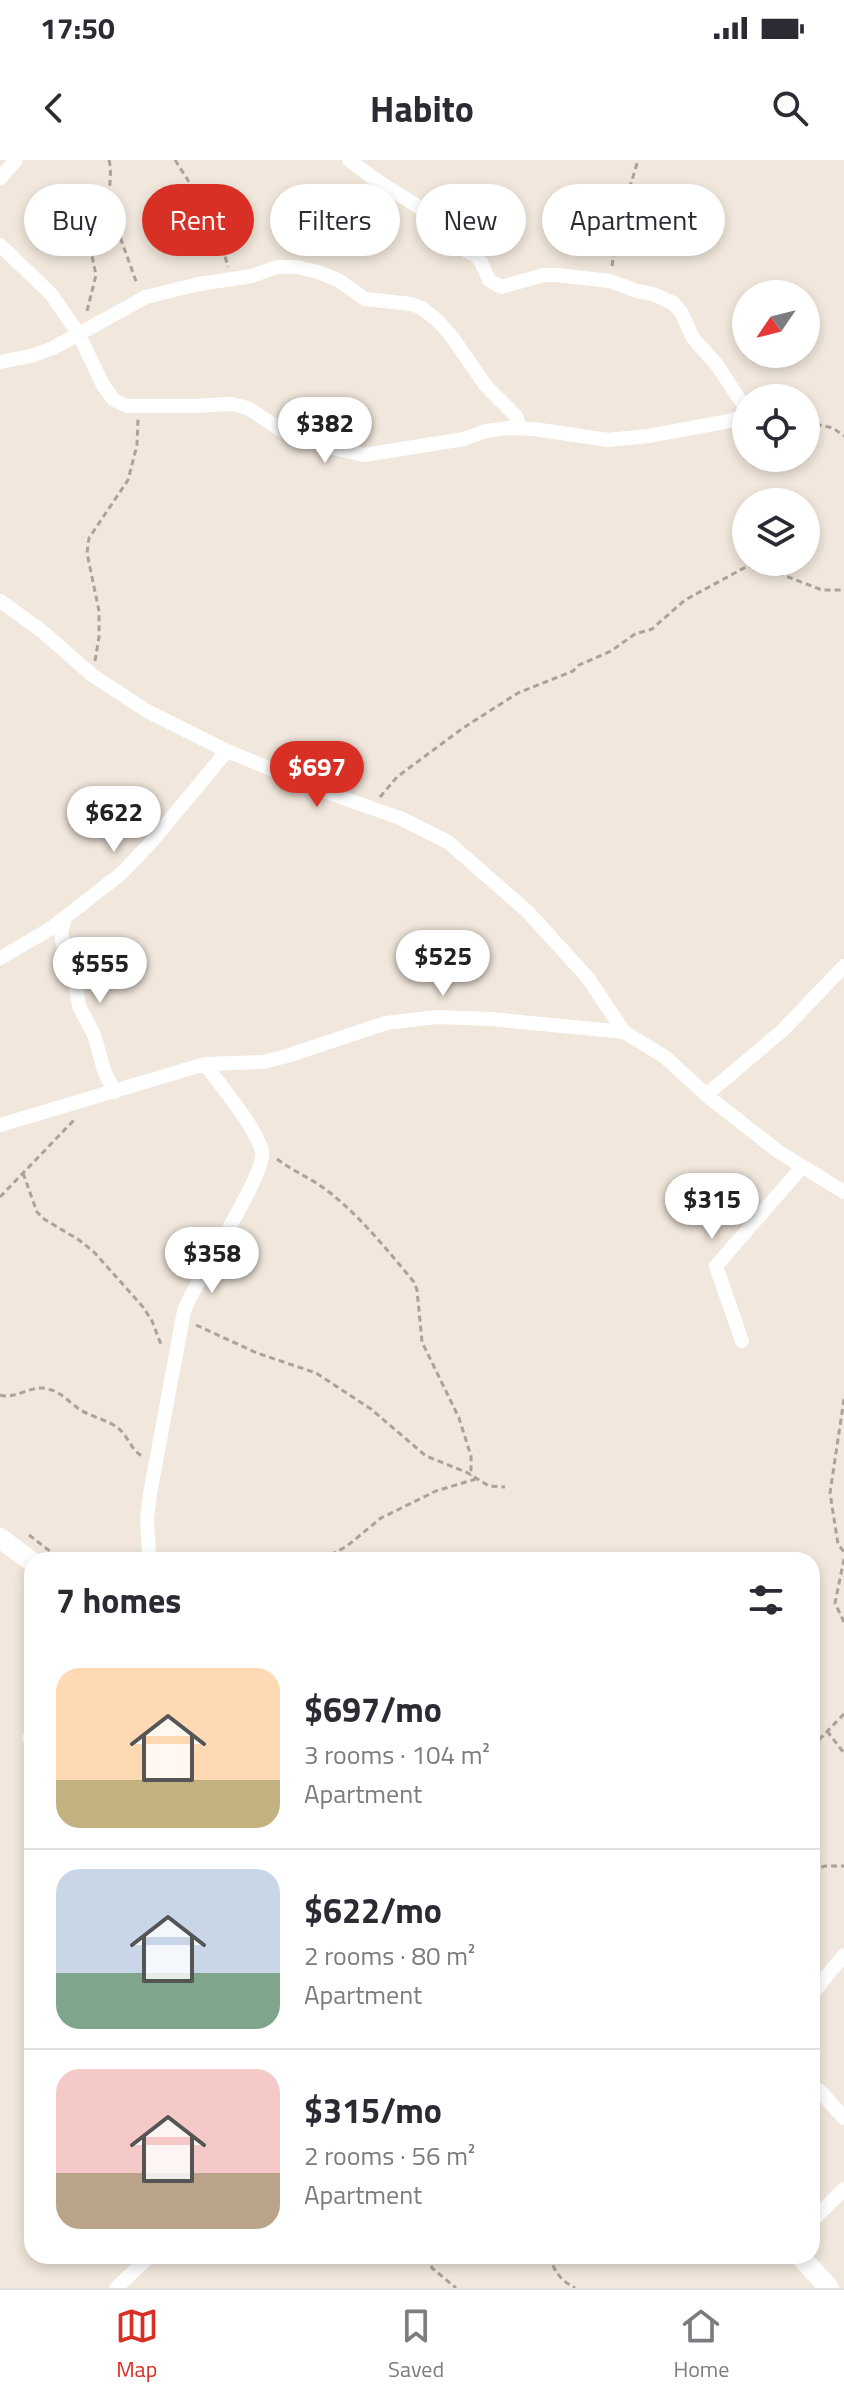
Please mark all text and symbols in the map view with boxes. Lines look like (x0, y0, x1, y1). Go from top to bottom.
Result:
text: 17:50 (40, 5, 115, 51)
text: Habito (370, 81, 474, 136)
icon: back (32, 86, 76, 130)
icon: search (768, 86, 812, 130)
chip: Buy (24, 184, 126, 256)
chip: Rent (142, 184, 254, 256)
chip: Filters (270, 184, 400, 256)
chip: New (416, 184, 526, 256)
chip: Apartment (542, 184, 725, 256)
north arrow (732, 280, 820, 368)
map controls (732, 280, 820, 576)
button: locate (732, 384, 820, 472)
pin: $382 (278, 397, 372, 465)
text: $382 (296, 403, 354, 442)
button: layers (732, 488, 820, 576)
pin: $697 (270, 741, 364, 809)
text: $697 (288, 747, 346, 786)
pin: $622 (67, 786, 161, 854)
text: $622 (85, 792, 143, 831)
pin: $525 (396, 930, 490, 998)
text: $525 (414, 936, 472, 975)
pin: $555 (53, 937, 147, 1005)
text: $555 (71, 943, 129, 982)
pin: $315 (665, 1173, 759, 1241)
text: $315 (683, 1179, 741, 1218)
pin: $358 (165, 1227, 259, 1295)
text: $358 (183, 1233, 241, 1272)
text: 7 homes (56, 1574, 181, 1626)
icon: filters (744, 1578, 788, 1622)
text: $697/mo (304, 1683, 442, 1735)
icon: home (120, 1700, 216, 1796)
text: 3 rooms · 104 m² (304, 1735, 490, 1774)
text: Apartment (304, 1774, 422, 1813)
text: $622/mo (304, 1884, 442, 1936)
icon: home (120, 1901, 216, 1997)
text: 2 rooms · 80 m² (304, 1936, 475, 1975)
text: Apartment (304, 1975, 422, 2014)
text: $315/mo (304, 2084, 442, 2136)
icon: home (120, 2101, 216, 2197)
text: 2 rooms · 56 m² (304, 2136, 475, 2175)
text: Apartment (304, 2175, 422, 2214)
tab: Map (115, 2304, 159, 2386)
tab: Saved (388, 2304, 444, 2386)
tab: Home (673, 2304, 729, 2386)

